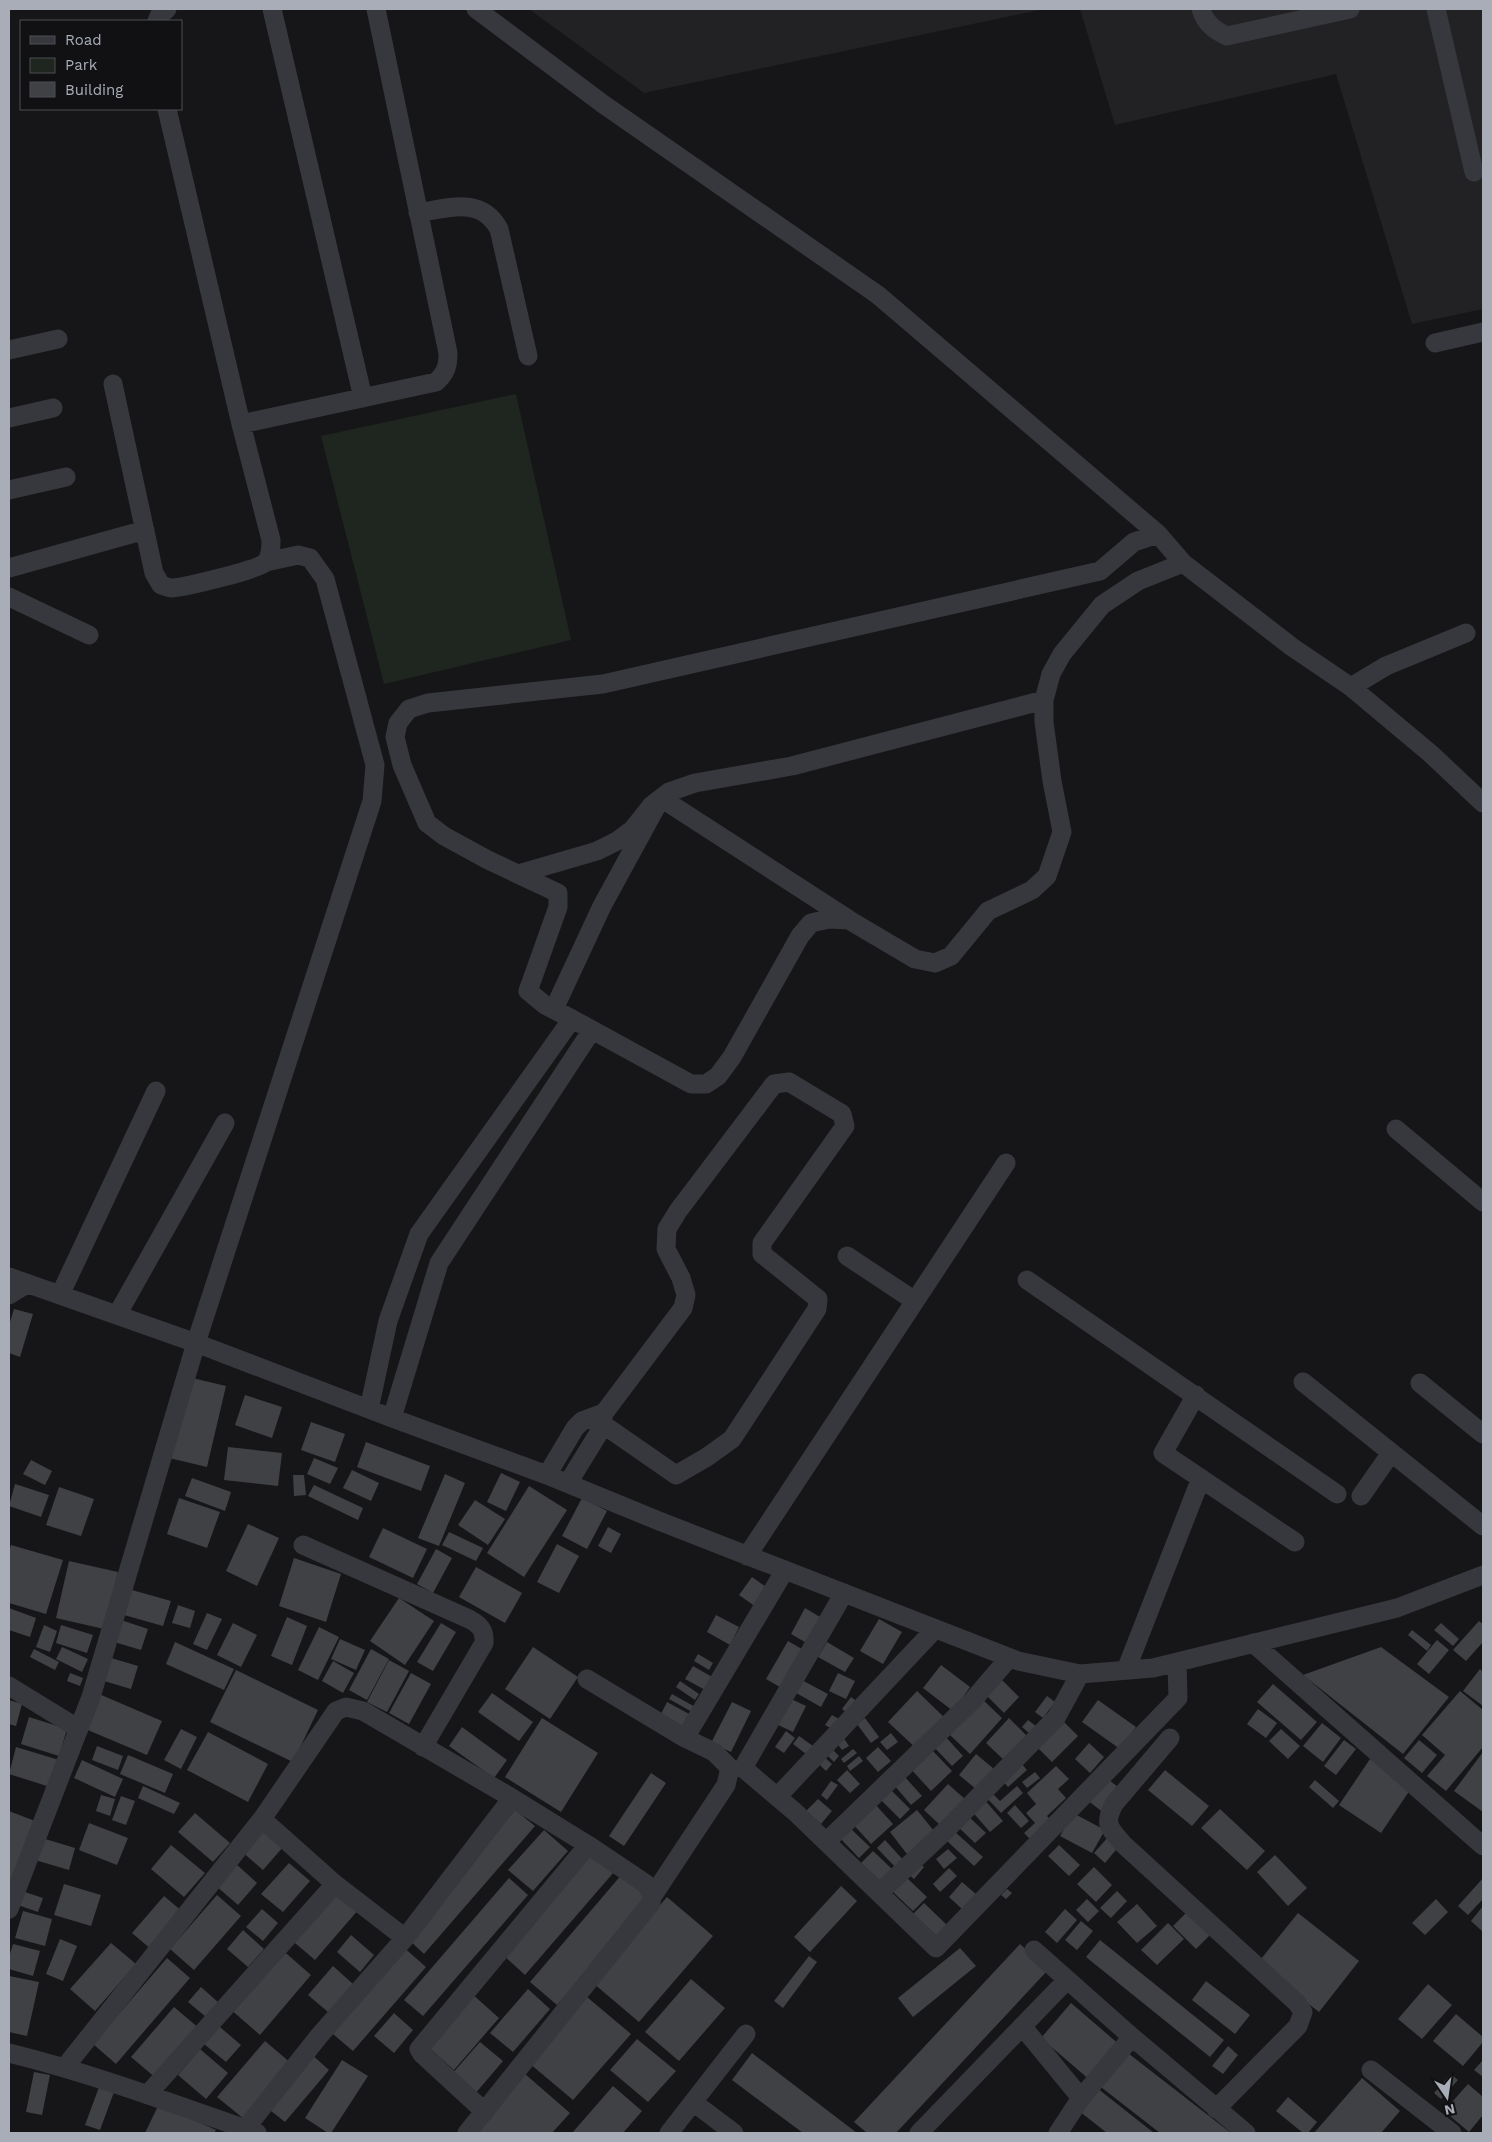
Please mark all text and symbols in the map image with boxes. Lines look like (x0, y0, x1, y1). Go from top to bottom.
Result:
legend (20, 20, 182, 110)
text: Road (65, 31, 102, 49)
text: Park (65, 56, 98, 74)
text: Building (65, 81, 123, 99)
north arrow (1422, 2072, 1472, 2122)
text: N (1443, 2101, 1457, 2119)

